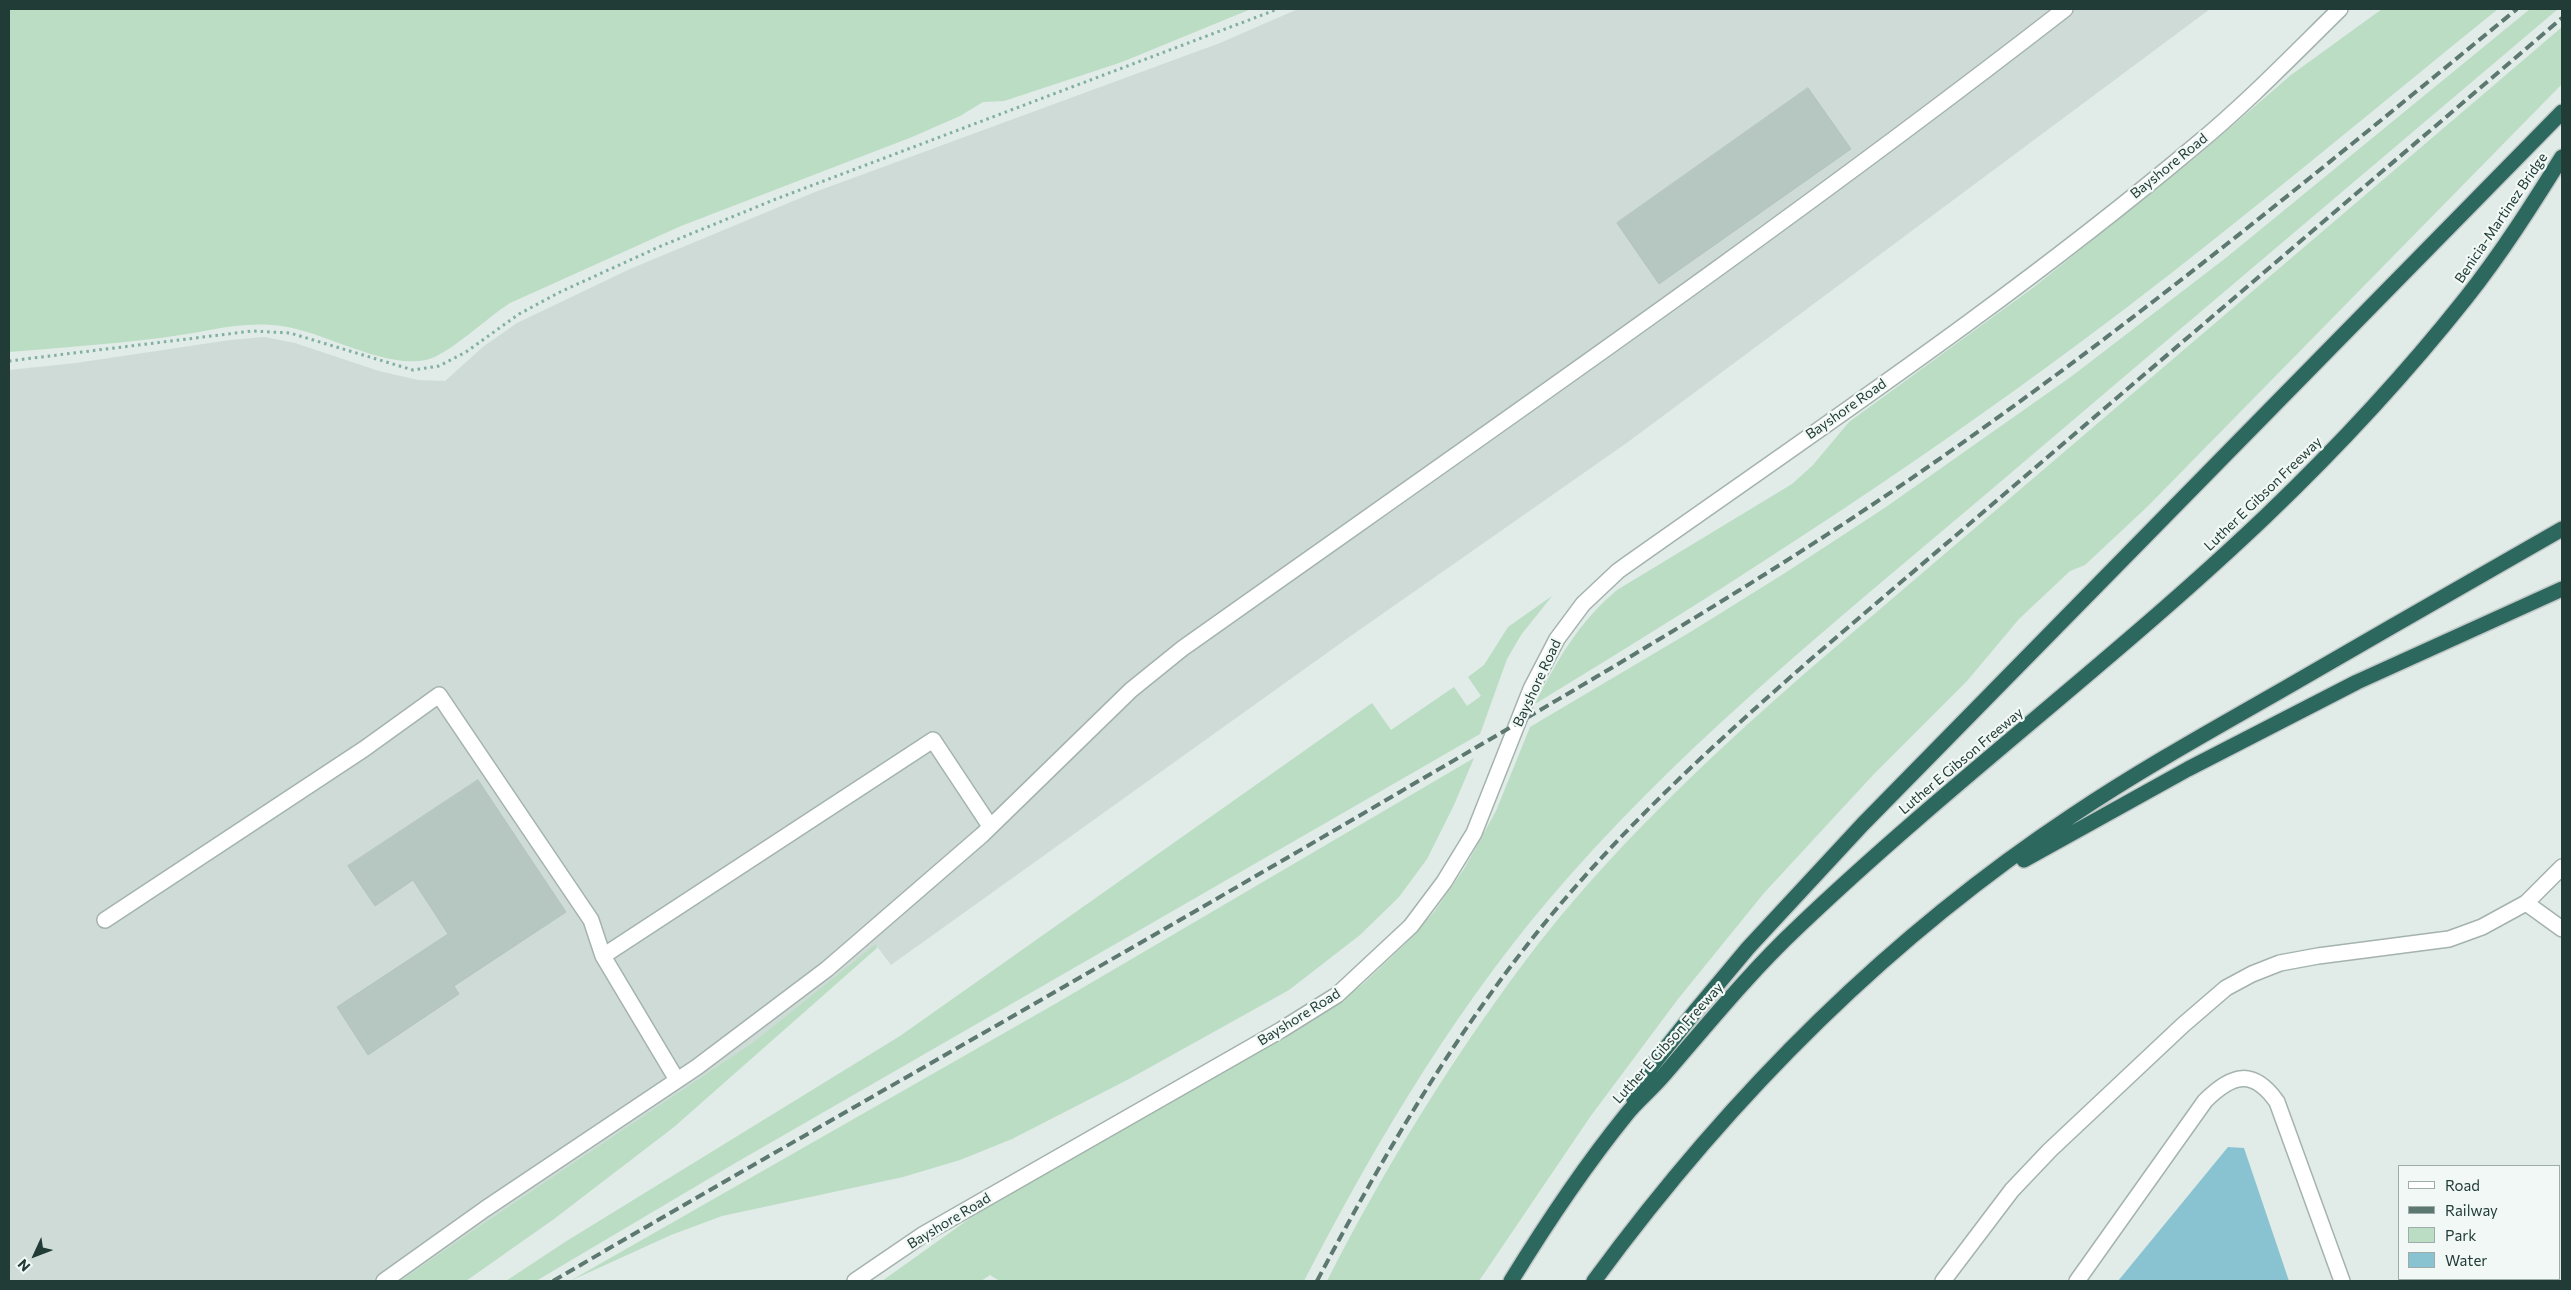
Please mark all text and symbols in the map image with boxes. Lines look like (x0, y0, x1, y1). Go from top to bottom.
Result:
street label: Bayshore Road (2127, 130, 2211, 202)
street label: Benicia-Martinez Bridge (2451, 150, 2551, 286)
street label: Bayshore Road (1803, 375, 1889, 443)
street label: Luther E Gibson Freeway (2201, 433, 2325, 555)
street label: Bayshore Road (1509, 637, 1565, 729)
street label: Luther E Gibson Freeway (1895, 704, 2027, 818)
street label: Luther E Gibson Freeway (1609, 979, 1727, 1107)
street label: Bayshore Road (1255, 985, 1343, 1049)
legend (2398, 1165, 2561, 1280)
text: Road (2445, 1176, 2480, 1194)
street label: Bayshore Road (904, 1190, 994, 1252)
text: Railway (2445, 1201, 2498, 1219)
text: Park (2445, 1226, 2476, 1244)
north arrow (10, 1230, 60, 1280)
text: Water (2445, 1251, 2487, 1269)
text: N (14, 1256, 33, 1275)

